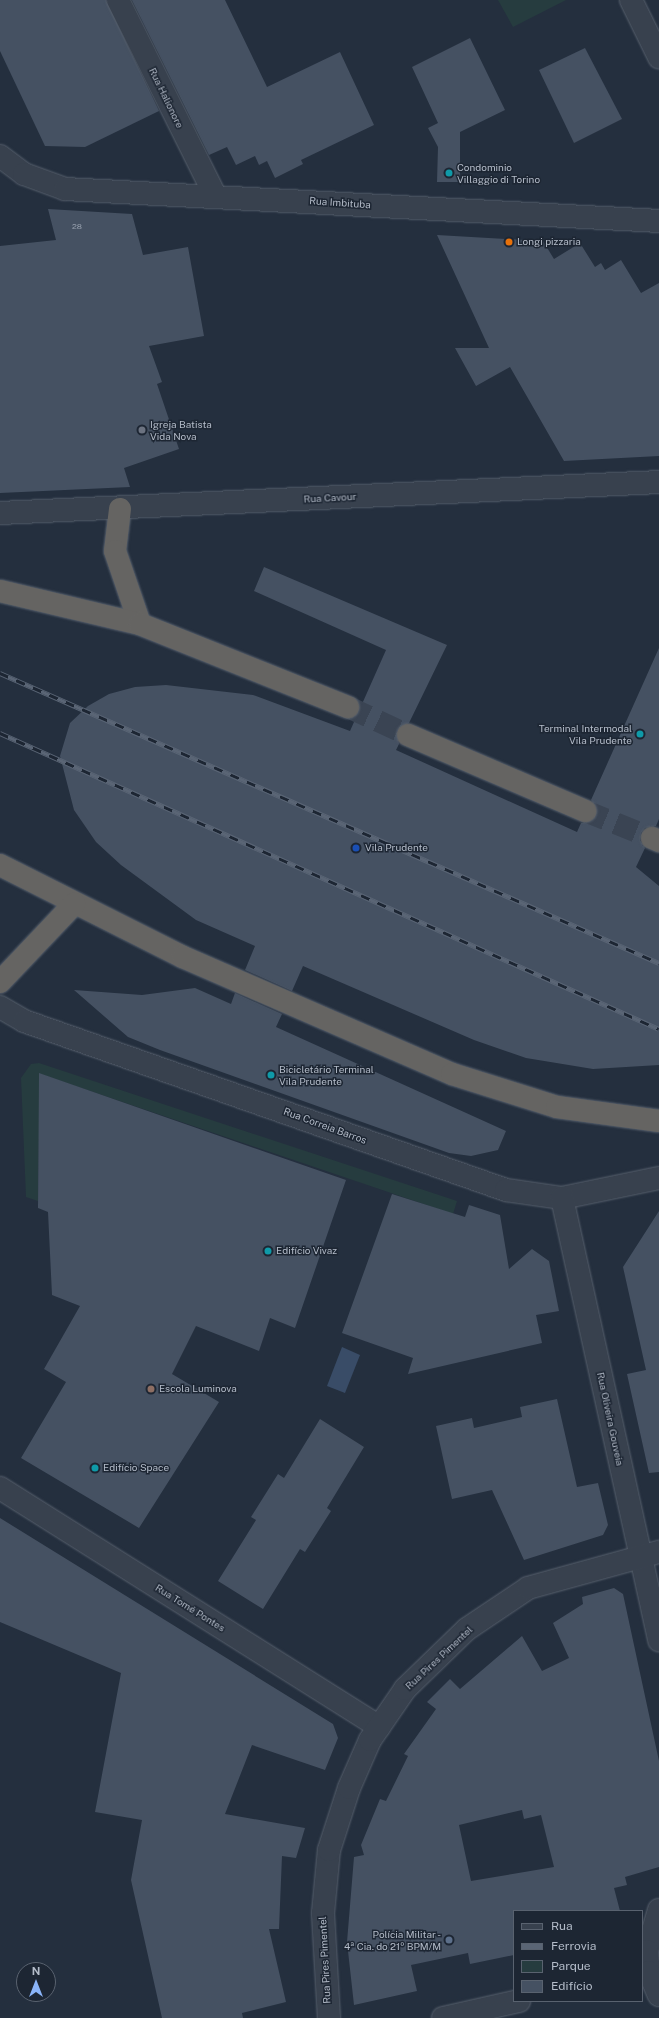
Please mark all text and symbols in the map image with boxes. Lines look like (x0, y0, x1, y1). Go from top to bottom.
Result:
street label: Rua Halionore (146, 66, 186, 130)
place label: Condominio Villaggio di Torino (457, 161, 540, 184)
marker: Condominio Villaggio di Torino (444, 168, 454, 178)
street label: Rua Imbituba (309, 195, 371, 211)
house number: 28 (72, 222, 82, 232)
place label: Longi pizzaria (517, 236, 581, 248)
marker: Longi pizzaria (504, 237, 514, 247)
place label: Igreja Batista Vida Nova (150, 418, 212, 442)
marker: Igreja Batista Vida Nova (137, 425, 147, 435)
street label: Rua Cavour (303, 491, 357, 505)
place label: Terminal Intermodal Vila Prudente (539, 722, 632, 746)
marker: Terminal Intermodal Vila Prudente (635, 729, 645, 739)
marker: Vila Prudente (350, 842, 362, 854)
place label: Vila Prudente (365, 842, 428, 854)
place label: Bicicletário Terminal Vila Prudente (279, 1063, 374, 1086)
marker: Bicicletário Terminal Vila Prudente (266, 1070, 276, 1080)
street label: Rua Correia Barros (282, 1105, 368, 1147)
place label: Edifício Vivaz (276, 1245, 337, 1257)
marker: Edifício Vivaz (263, 1246, 273, 1256)
street label: Rua Oliveira Gouveia (594, 1371, 626, 1467)
place label: Escola Luminova (159, 1383, 237, 1395)
marker: Escola Luminova (146, 1384, 156, 1394)
place label: Edifício Space (103, 1462, 169, 1474)
marker: Edifício Space (90, 1463, 100, 1473)
street label: Rua Tomé Pontes (153, 1582, 227, 1634)
street label: Rua Pires Pimentel (403, 1624, 475, 1692)
legend (513, 1910, 643, 2002)
street label: Rua Pires Pimentel (317, 1916, 333, 2004)
text: Rua (551, 1919, 573, 1933)
place label: Polícia Militar - 4ª Cia. do 21º BPM/M (344, 1928, 441, 1952)
marker: Polícia Militar - 4ª Cia. do 21º BPM/M (444, 1935, 454, 1945)
text: Ferrovia (551, 1939, 596, 1953)
text: Parque (551, 1959, 591, 1973)
north arrow (16, 1962, 56, 2002)
text: N (32, 1965, 40, 1977)
text: Edifício (551, 1979, 592, 1993)

